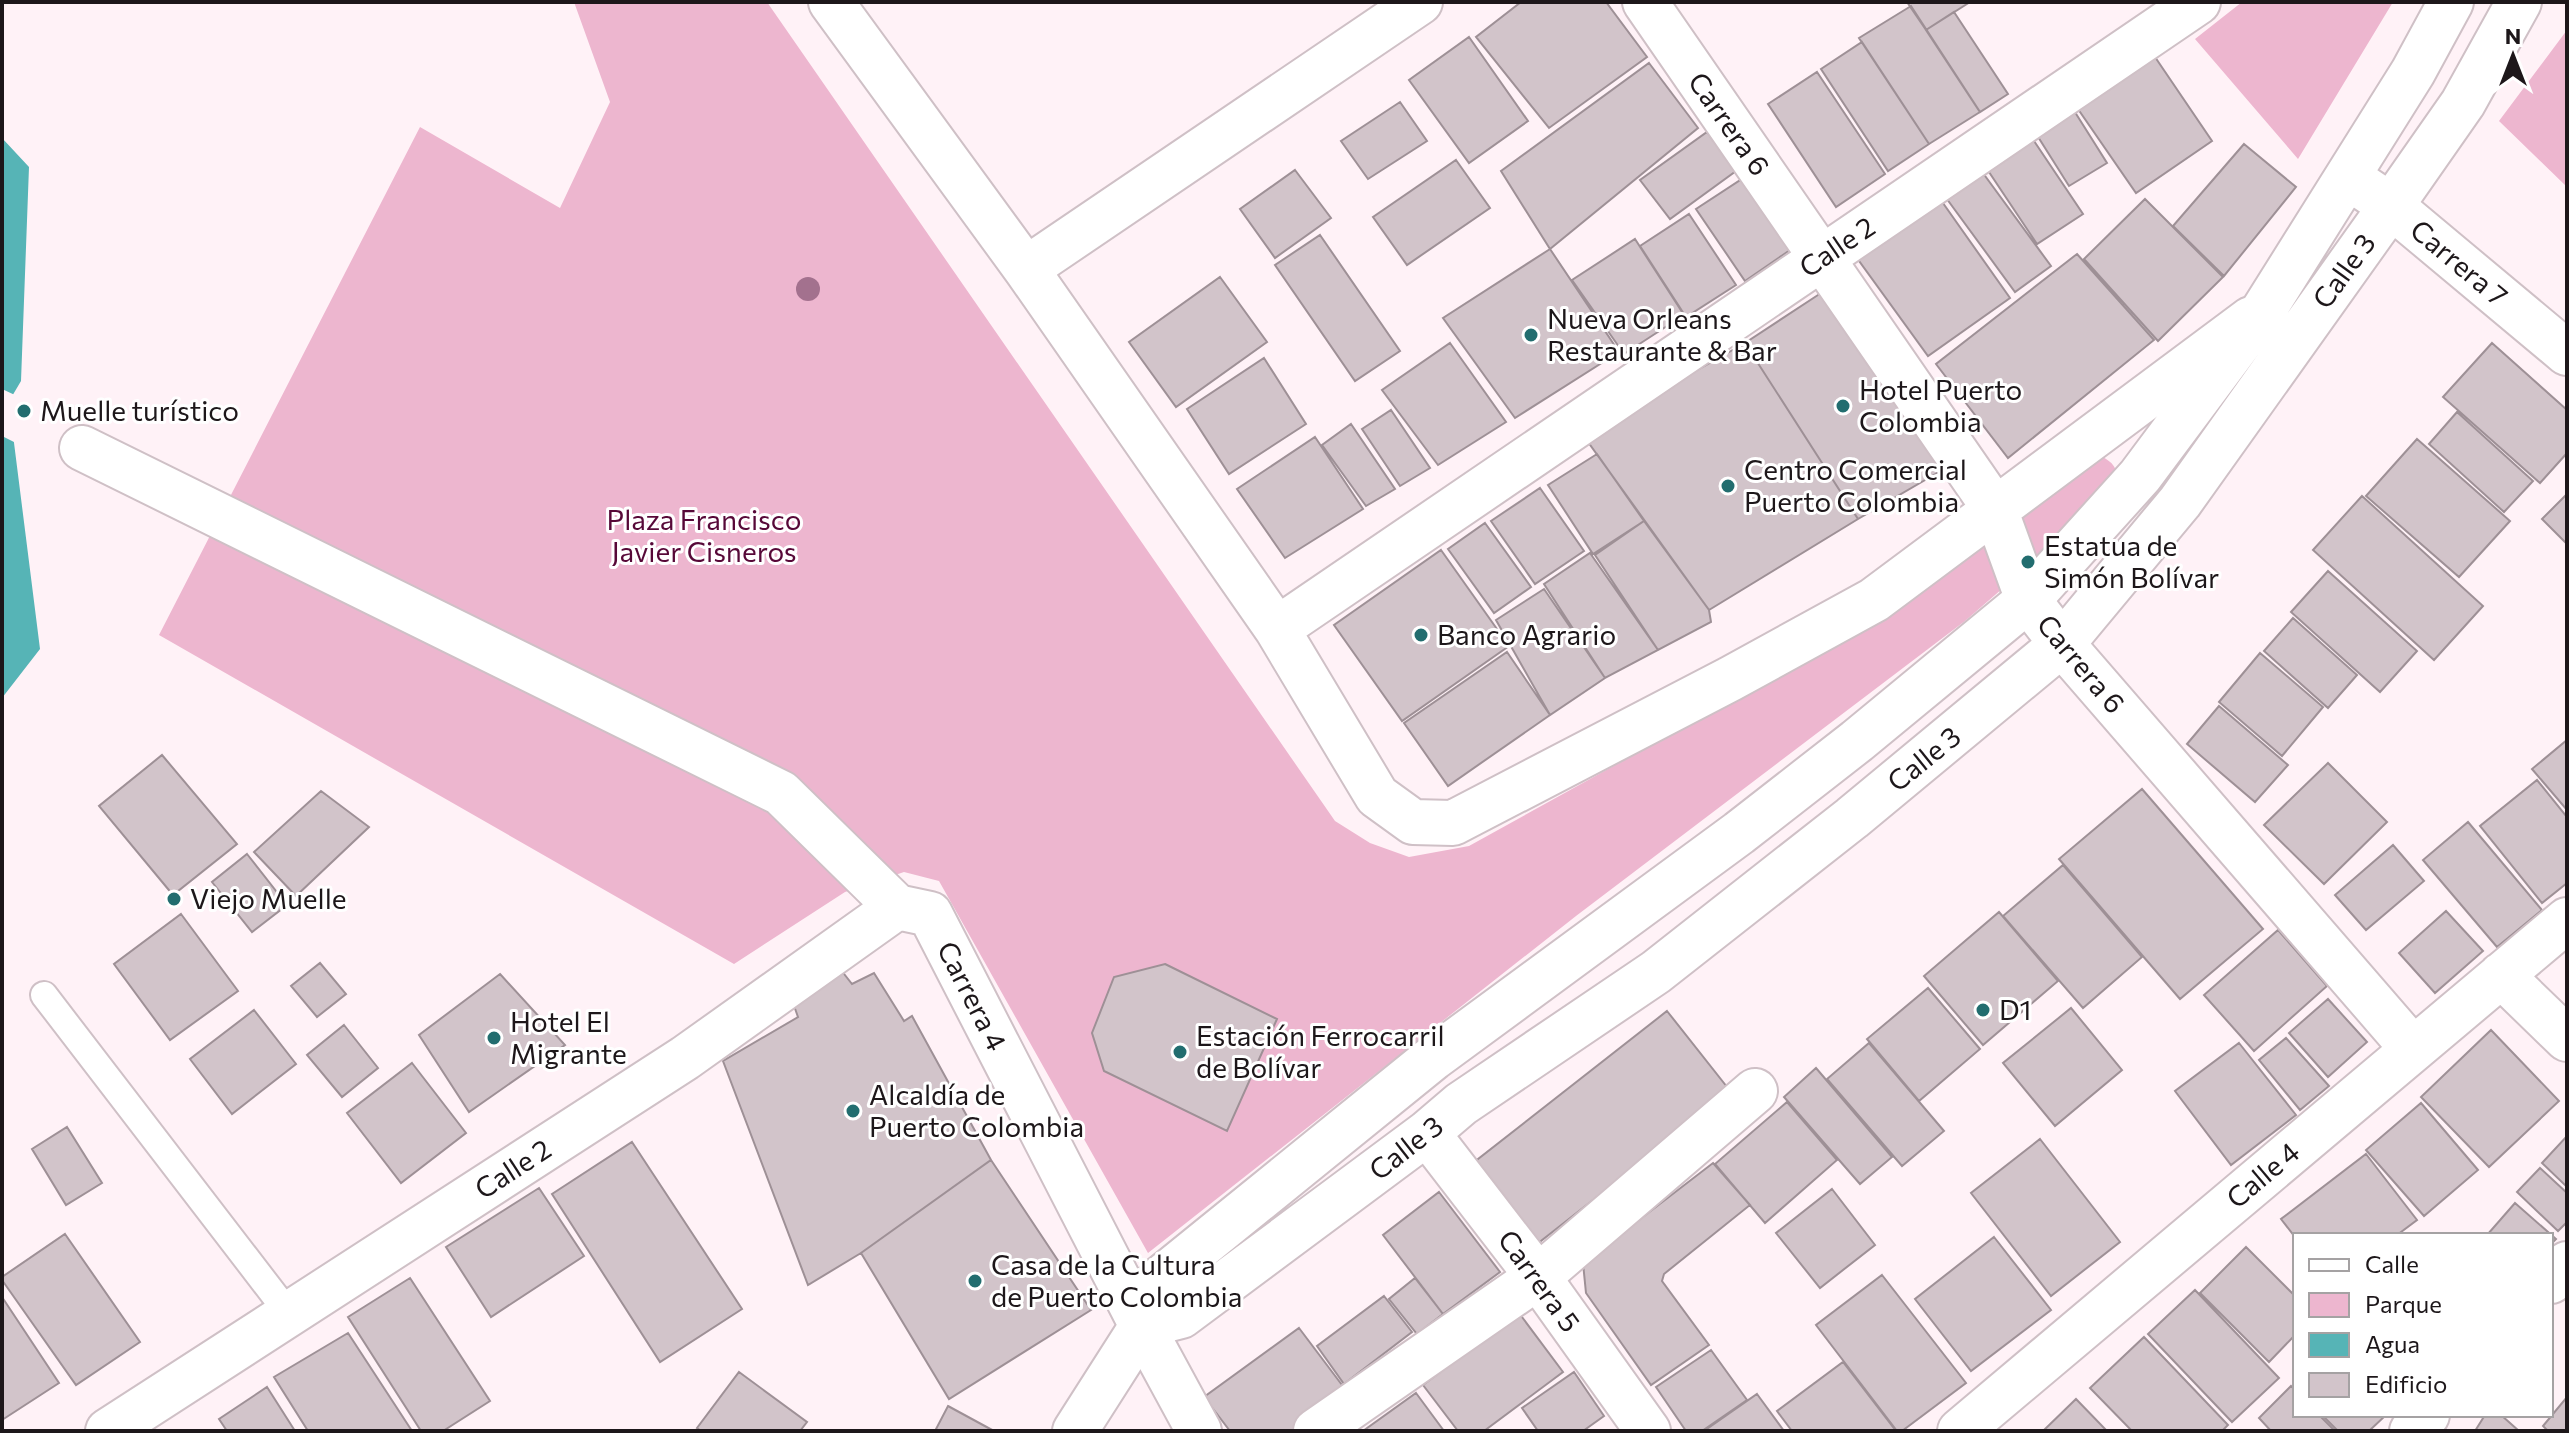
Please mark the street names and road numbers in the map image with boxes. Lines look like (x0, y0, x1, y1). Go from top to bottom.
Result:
street label: Carrera 6 (1682, 65, 1778, 182)
street label: Calle 2 (1792, 209, 1881, 284)
street label: Carrera 7 (2404, 212, 2515, 313)
street label: Calle 3 (2305, 226, 2382, 314)
street label: Carrera 6 (2031, 607, 2133, 720)
street label: Calle 3 (1880, 719, 1967, 798)
street label: Carrera 4 (931, 935, 1015, 1056)
street label: Calle 3 (1362, 1108, 1449, 1187)
street label: Calle 2 (468, 1131, 557, 1205)
street label: Calle 4 (2219, 1134, 2306, 1215)
street label: Carrera 5 (1492, 1223, 1588, 1338)

